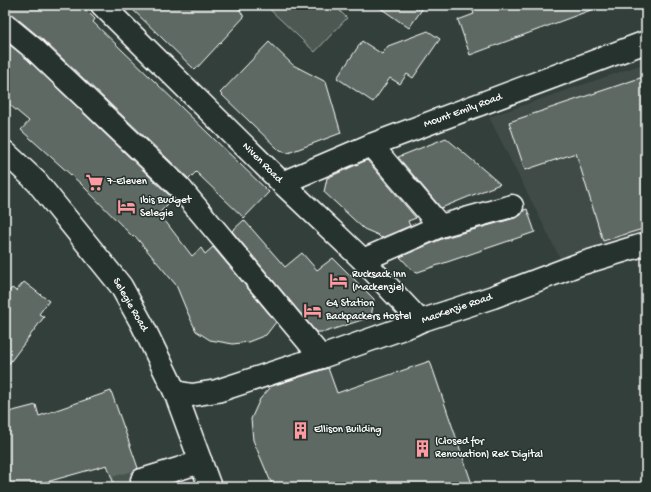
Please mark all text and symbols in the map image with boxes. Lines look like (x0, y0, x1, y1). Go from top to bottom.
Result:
street label: Mount Emily Road (422, 91, 505, 131)
street label: Niven Road (239, 140, 286, 187)
supermarket icon: 7-Eleven (84, 172, 104, 192)
place label: 7-Eleven (106, 176, 148, 188)
place label: Ibis Budget Selegie (140, 195, 193, 220)
hotel icon: Ibis Budget Selegie (117, 197, 137, 217)
place label: Rucksack Inn (Mackenzie) (352, 269, 407, 294)
hotel icon: Rucksack Inn (Mackenzie) (329, 271, 349, 291)
street label: Selegie Road (110, 276, 151, 335)
street label: MacKenzie Road (420, 291, 495, 327)
place label: G4 Station Backpackers Hostel (325, 298, 412, 323)
hotel icon: G4 Station Backpackers Hostel (303, 300, 323, 320)
building icon: Ellison Building (291, 420, 311, 440)
place label: Ellison Building (314, 424, 382, 436)
place label: (Closed for Renovation) Rex Digital (435, 435, 543, 461)
building icon: (Closed for Renovation) Rex Digital (412, 438, 432, 458)

